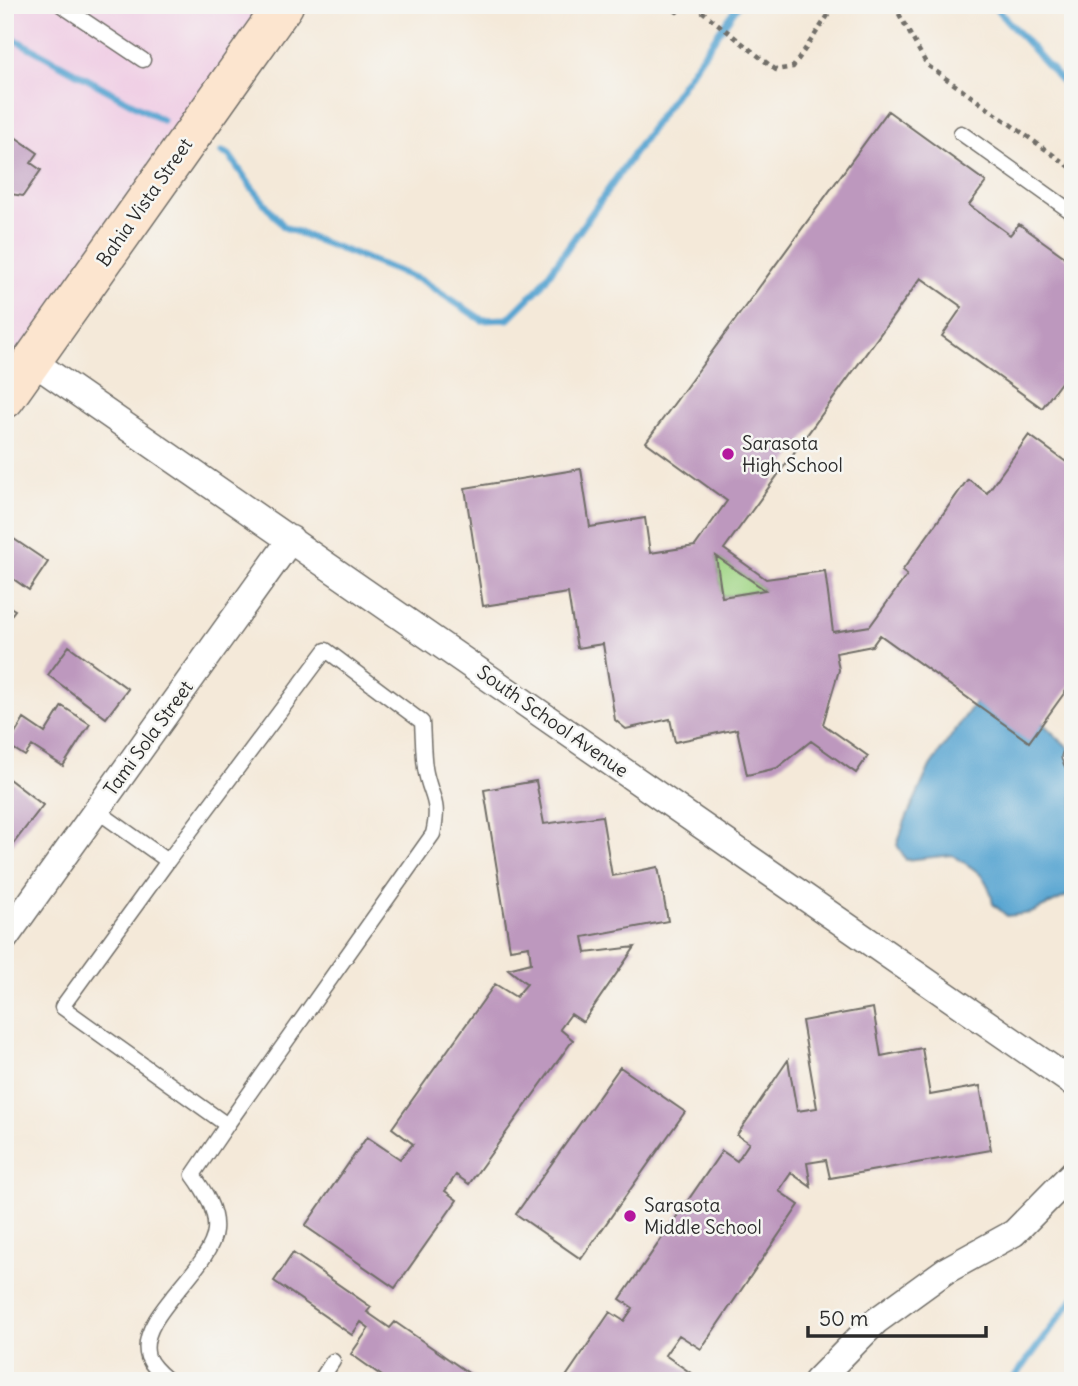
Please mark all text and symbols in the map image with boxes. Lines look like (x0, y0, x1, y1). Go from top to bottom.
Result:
street label: Bahia Vista Street (91, 133, 197, 271)
place label: Sarasota High School (742, 431, 843, 477)
marker: Sarasota High School (720, 446, 736, 462)
street label: South School Avenue (473, 660, 633, 782)
street label: Tami Sola Street (98, 676, 198, 800)
place label: Sarasota Middle School (644, 1193, 762, 1239)
marker: Sarasota Middle School (622, 1208, 638, 1224)
scale bar (808, 1295, 987, 1339)
text: 50 m (819, 1305, 868, 1332)

